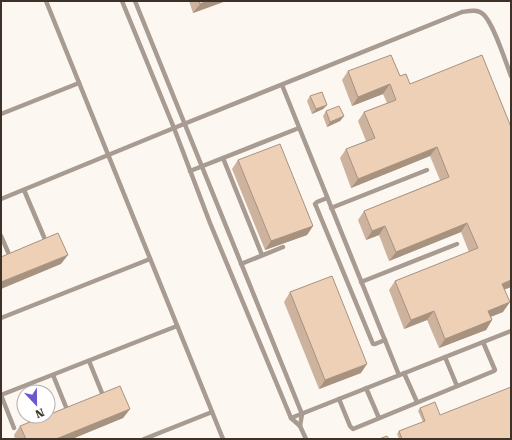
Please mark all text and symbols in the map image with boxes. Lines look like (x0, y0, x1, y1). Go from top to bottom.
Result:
north arrow (16, 384, 56, 424)
text: N (33, 405, 46, 421)

